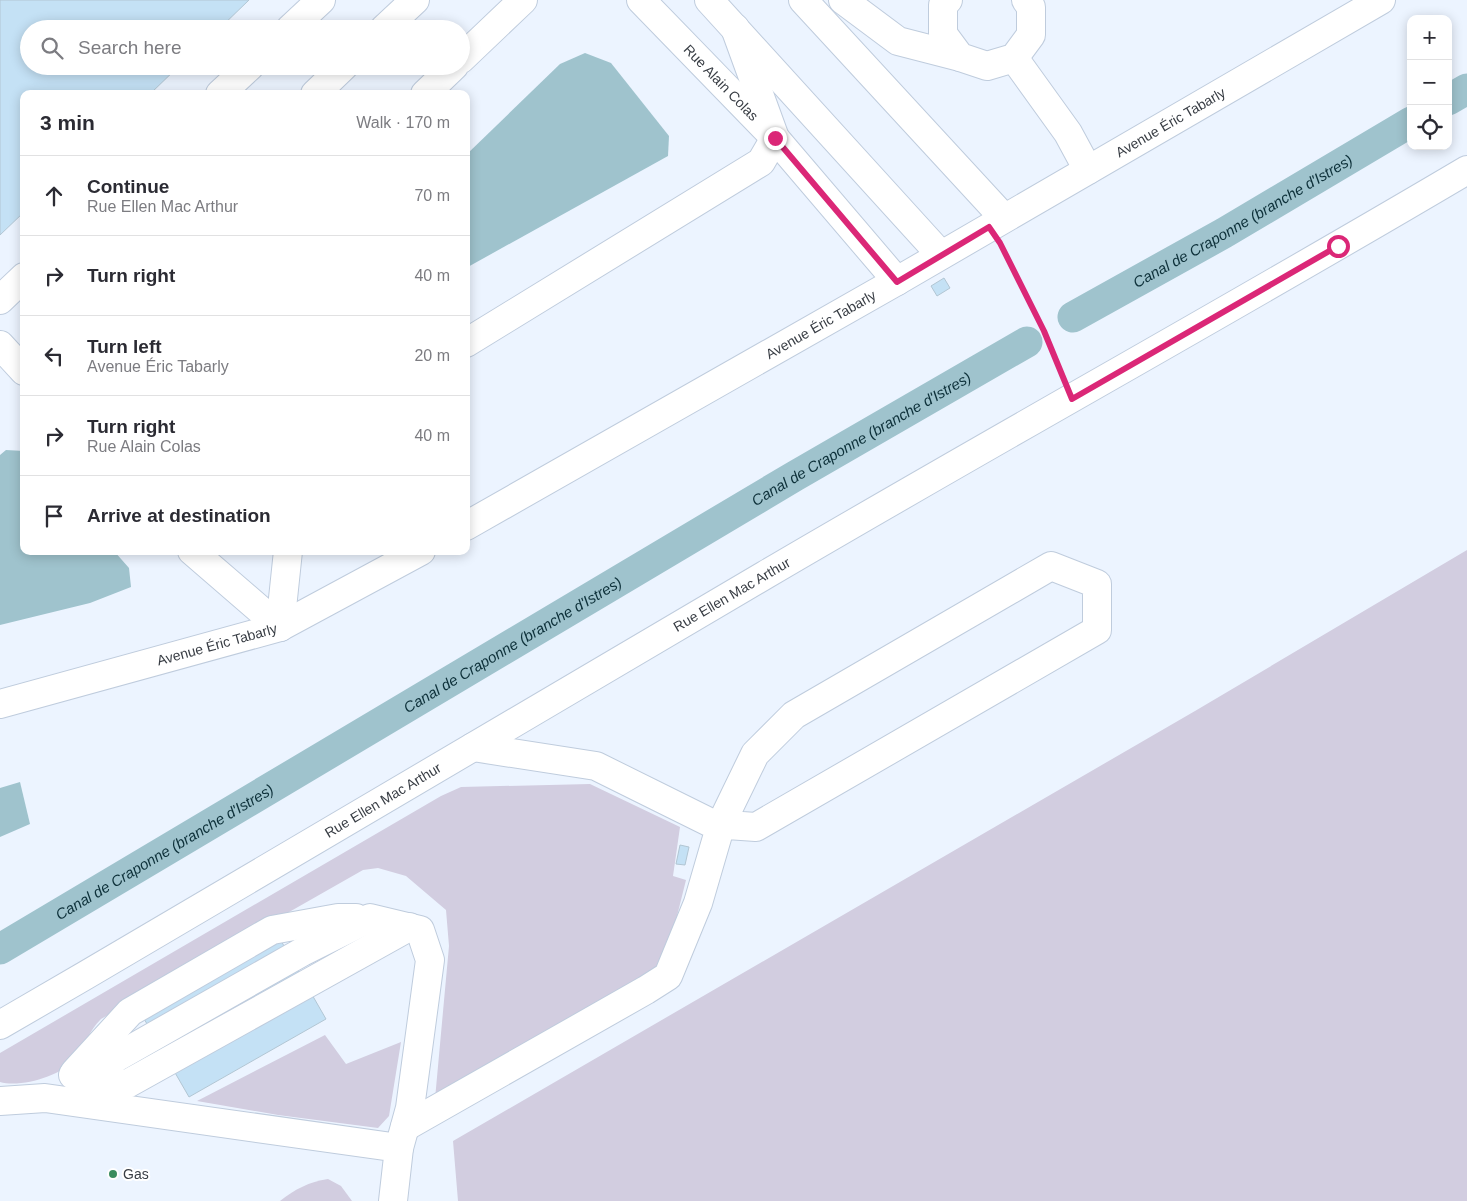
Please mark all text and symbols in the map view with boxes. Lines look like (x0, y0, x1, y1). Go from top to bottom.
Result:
map controls (1407, 15, 1452, 150)
button: + (1407, 15, 1452, 60)
search box (20, 20, 470, 75)
icon: search (38, 34, 66, 62)
text: Search here (78, 37, 182, 58)
street label: Rue Alain Colas (681, 41, 762, 124)
button: − (1407, 60, 1452, 105)
street label: Avenue Éric Tabarly (1113, 84, 1228, 160)
button: locate (1407, 105, 1452, 150)
text: 3 min (40, 111, 95, 134)
text: Walk · 170 m (356, 114, 450, 131)
route end (764, 127, 787, 150)
water label: Canal de Craponne (branche d'Istres) (1130, 150, 1355, 291)
text: Continue (87, 176, 169, 197)
icon: ahead (40, 182, 68, 210)
text: 70 m (414, 187, 450, 204)
text: Rue Ellen Mac Arthur (87, 198, 238, 215)
route start (1327, 235, 1350, 258)
icon: right (40, 262, 68, 290)
text: Turn right (87, 265, 175, 286)
text: 40 m (414, 267, 450, 284)
street label: Avenue Éric Tabarly (763, 287, 879, 362)
text: Turn left (87, 336, 162, 357)
icon: left (40, 342, 68, 370)
text: 20 m (414, 347, 450, 364)
text: Avenue Éric Tabarly (87, 358, 229, 375)
water label: Canal de Craponne (branche d'Istres) (748, 368, 974, 509)
text: Turn right (87, 416, 175, 437)
icon: right (40, 422, 68, 450)
text: 40 m (414, 427, 450, 444)
text: Rue Alain Colas (87, 438, 201, 455)
icon: arrive (40, 502, 68, 530)
text: Arrive at destination (87, 505, 271, 526)
street label: Rue Ellen Mac Arthur (670, 554, 793, 635)
water label: Canal de Craponne (branche d'Istres) (400, 573, 624, 716)
street label: Avenue Éric Tabarly (155, 620, 279, 669)
street label: Rue Ellen Mac Arthur (322, 759, 444, 841)
water label: Canal de Craponne (branche d'Istres) (52, 780, 276, 923)
place label: Gas (123, 1166, 149, 1182)
marker: Gas (107, 1168, 119, 1180)

